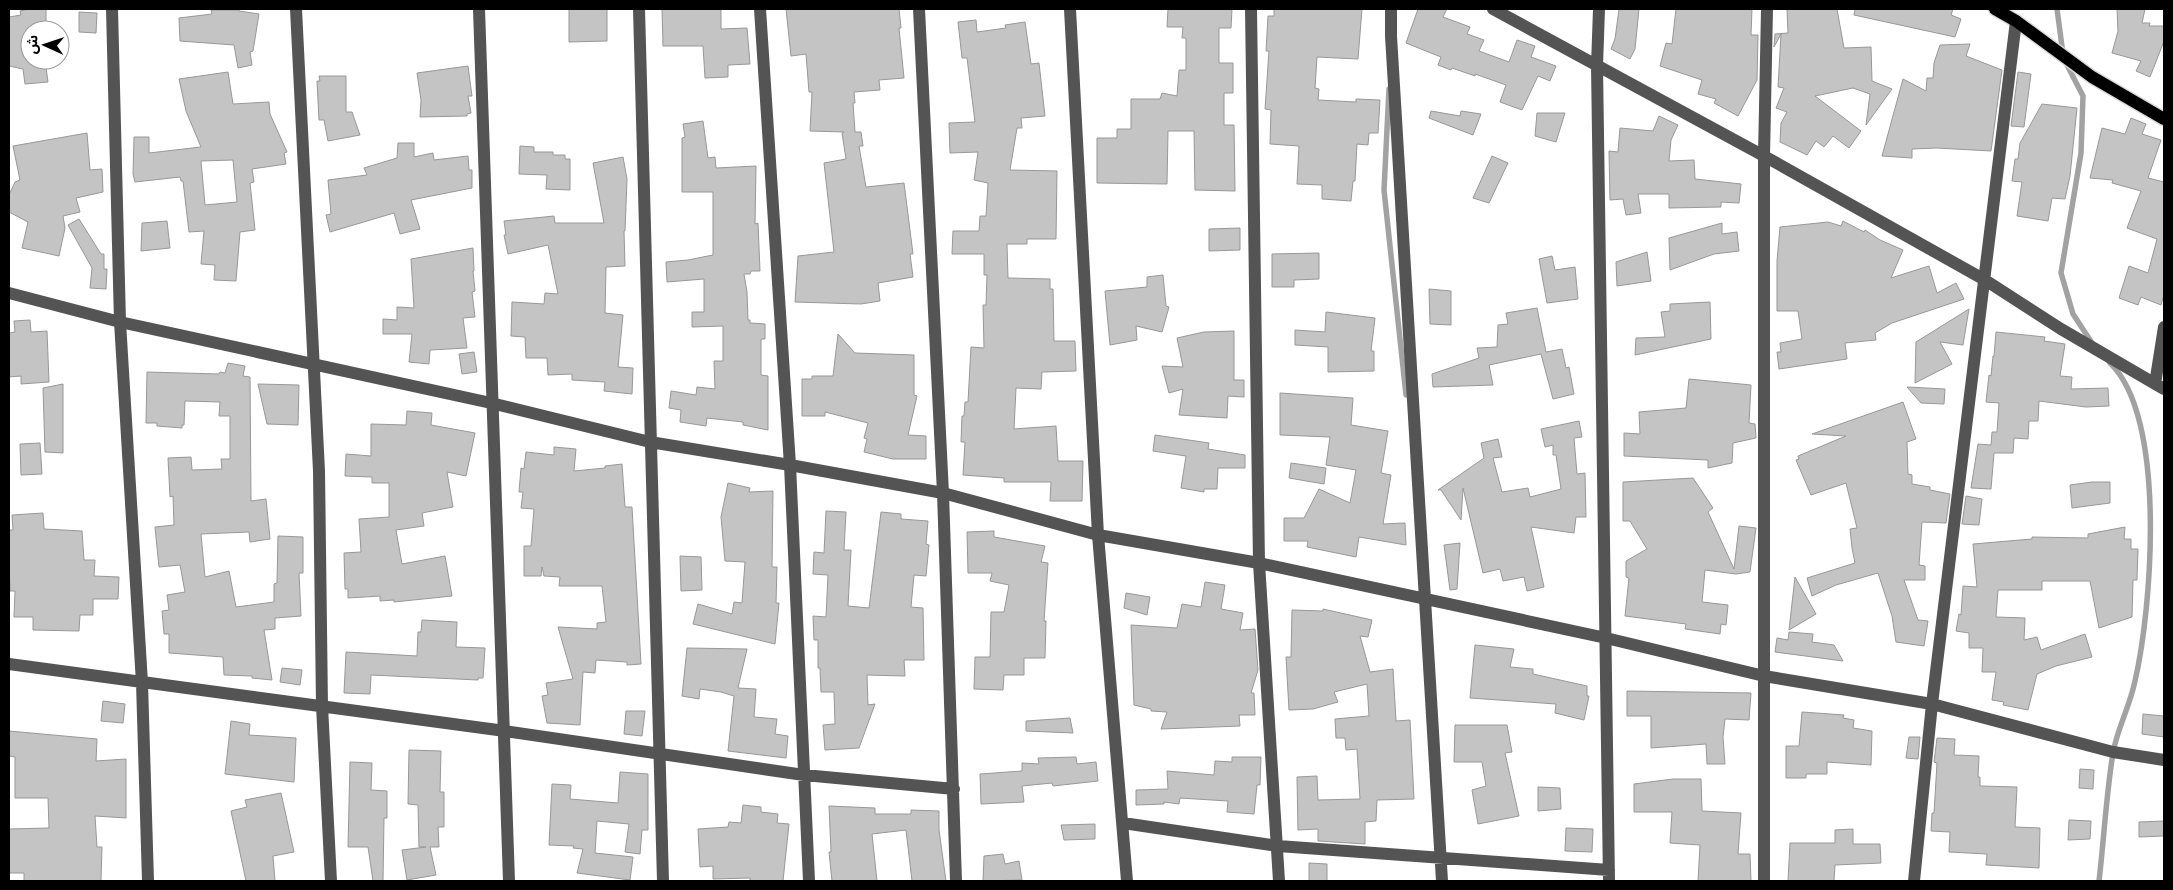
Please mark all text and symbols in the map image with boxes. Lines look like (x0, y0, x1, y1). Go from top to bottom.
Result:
north arrow (20, 20, 70, 70)
text: ش (24, 34, 41, 54)

